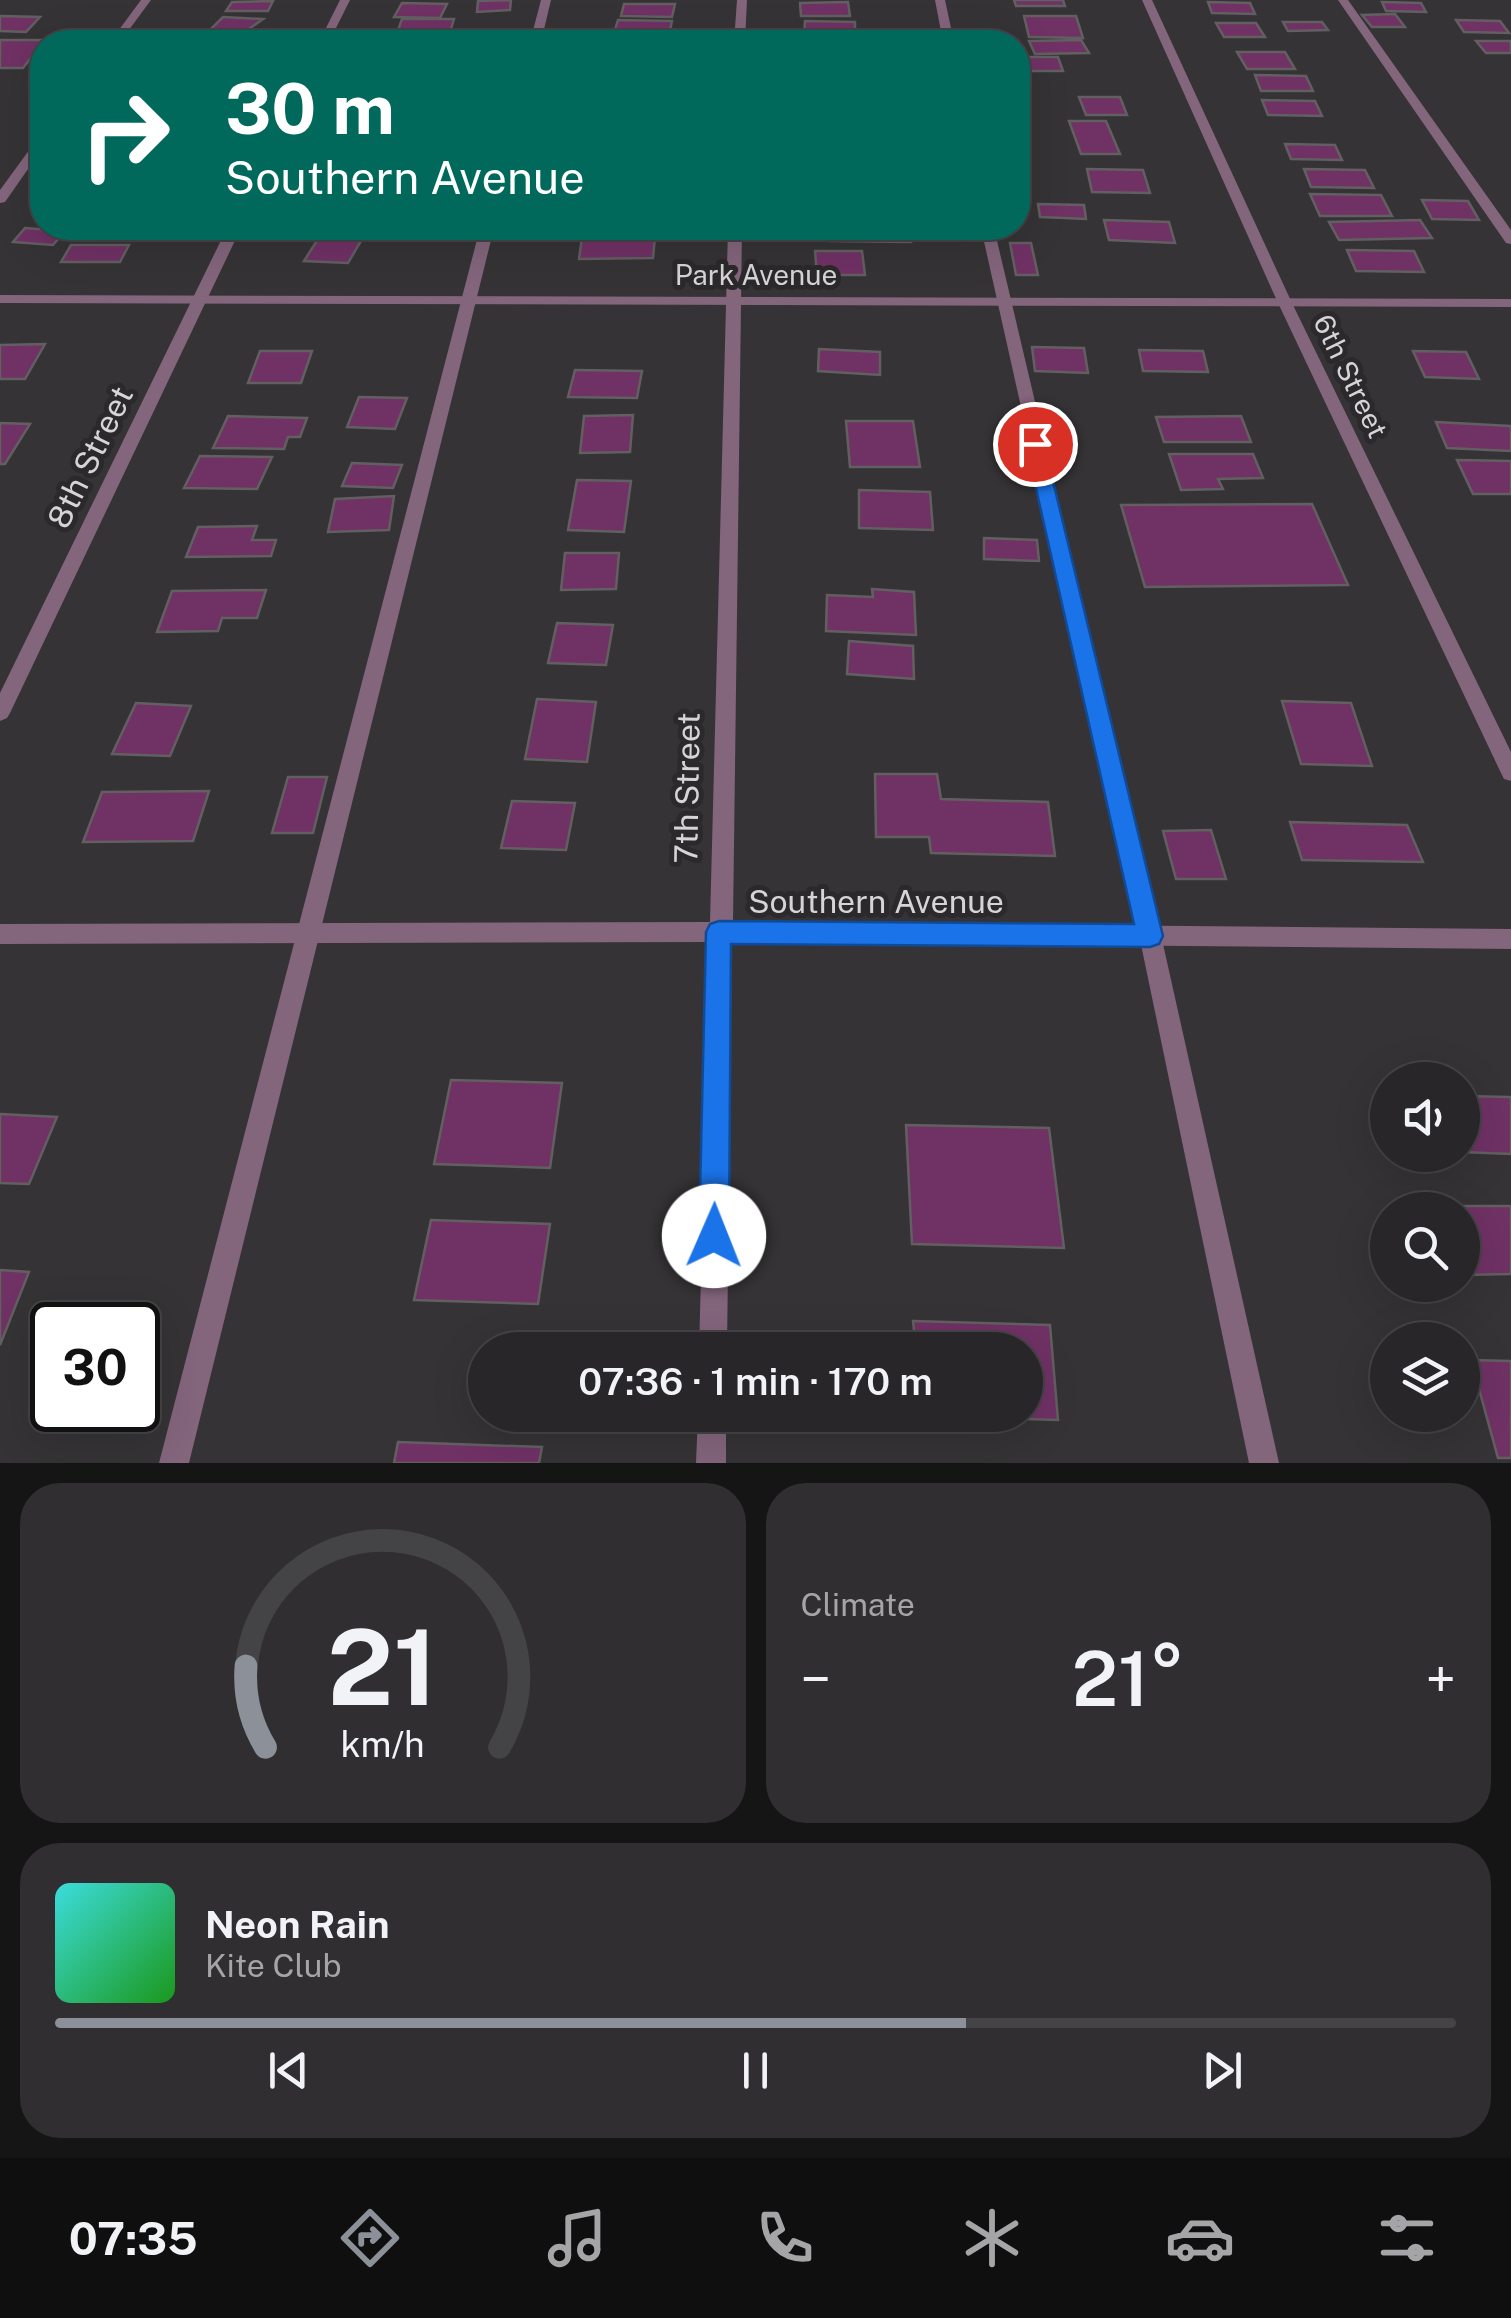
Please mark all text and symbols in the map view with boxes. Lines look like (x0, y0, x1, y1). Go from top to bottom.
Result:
text: 30 m (225, 67, 395, 150)
icon: right (60, 70, 190, 200)
text: Southern Avenue (225, 151, 585, 204)
street label: Park Avenue (675, 258, 837, 291)
street label: 6th Street (1307, 309, 1395, 443)
street label: 8th Street (40, 380, 140, 534)
pin (993, 402, 1078, 487)
icon: arrive (1008, 417, 1063, 472)
street label: 7th Street (667, 712, 707, 864)
street label: Southern Avenue (748, 883, 1004, 920)
map controls (1370, 1062, 1480, 1432)
button: sound (1370, 1062, 1480, 1172)
position arrow (662, 1184, 766, 1288)
button: search (1370, 1192, 1480, 1302)
speed limit sign: 30 (30, 1302, 160, 1432)
button: layers (1370, 1322, 1480, 1432)
text: 07:36 · 1 min · 170 m (578, 1359, 933, 1404)
text: Climate (801, 1586, 915, 1623)
text: 21 (327, 1606, 438, 1728)
text: 21° (1072, 1635, 1185, 1723)
text: − (801, 1647, 831, 1711)
text: + (1426, 1647, 1456, 1711)
text: km/h (341, 1723, 425, 1765)
text: Neon Rain (205, 1902, 389, 1947)
text: Kite Club (205, 1947, 342, 1984)
icon: previous (261, 2043, 316, 2098)
icon: pause (728, 2043, 783, 2098)
icon: next (1195, 2043, 1250, 2098)
icon: directions (335, 2203, 405, 2273)
icon: music (542, 2203, 612, 2273)
icon: phone (750, 2203, 820, 2273)
icon: climate (957, 2203, 1027, 2273)
icon: car (1165, 2203, 1235, 2273)
icon: filters (1372, 2203, 1442, 2273)
text: 07:35 (69, 2212, 198, 2265)

